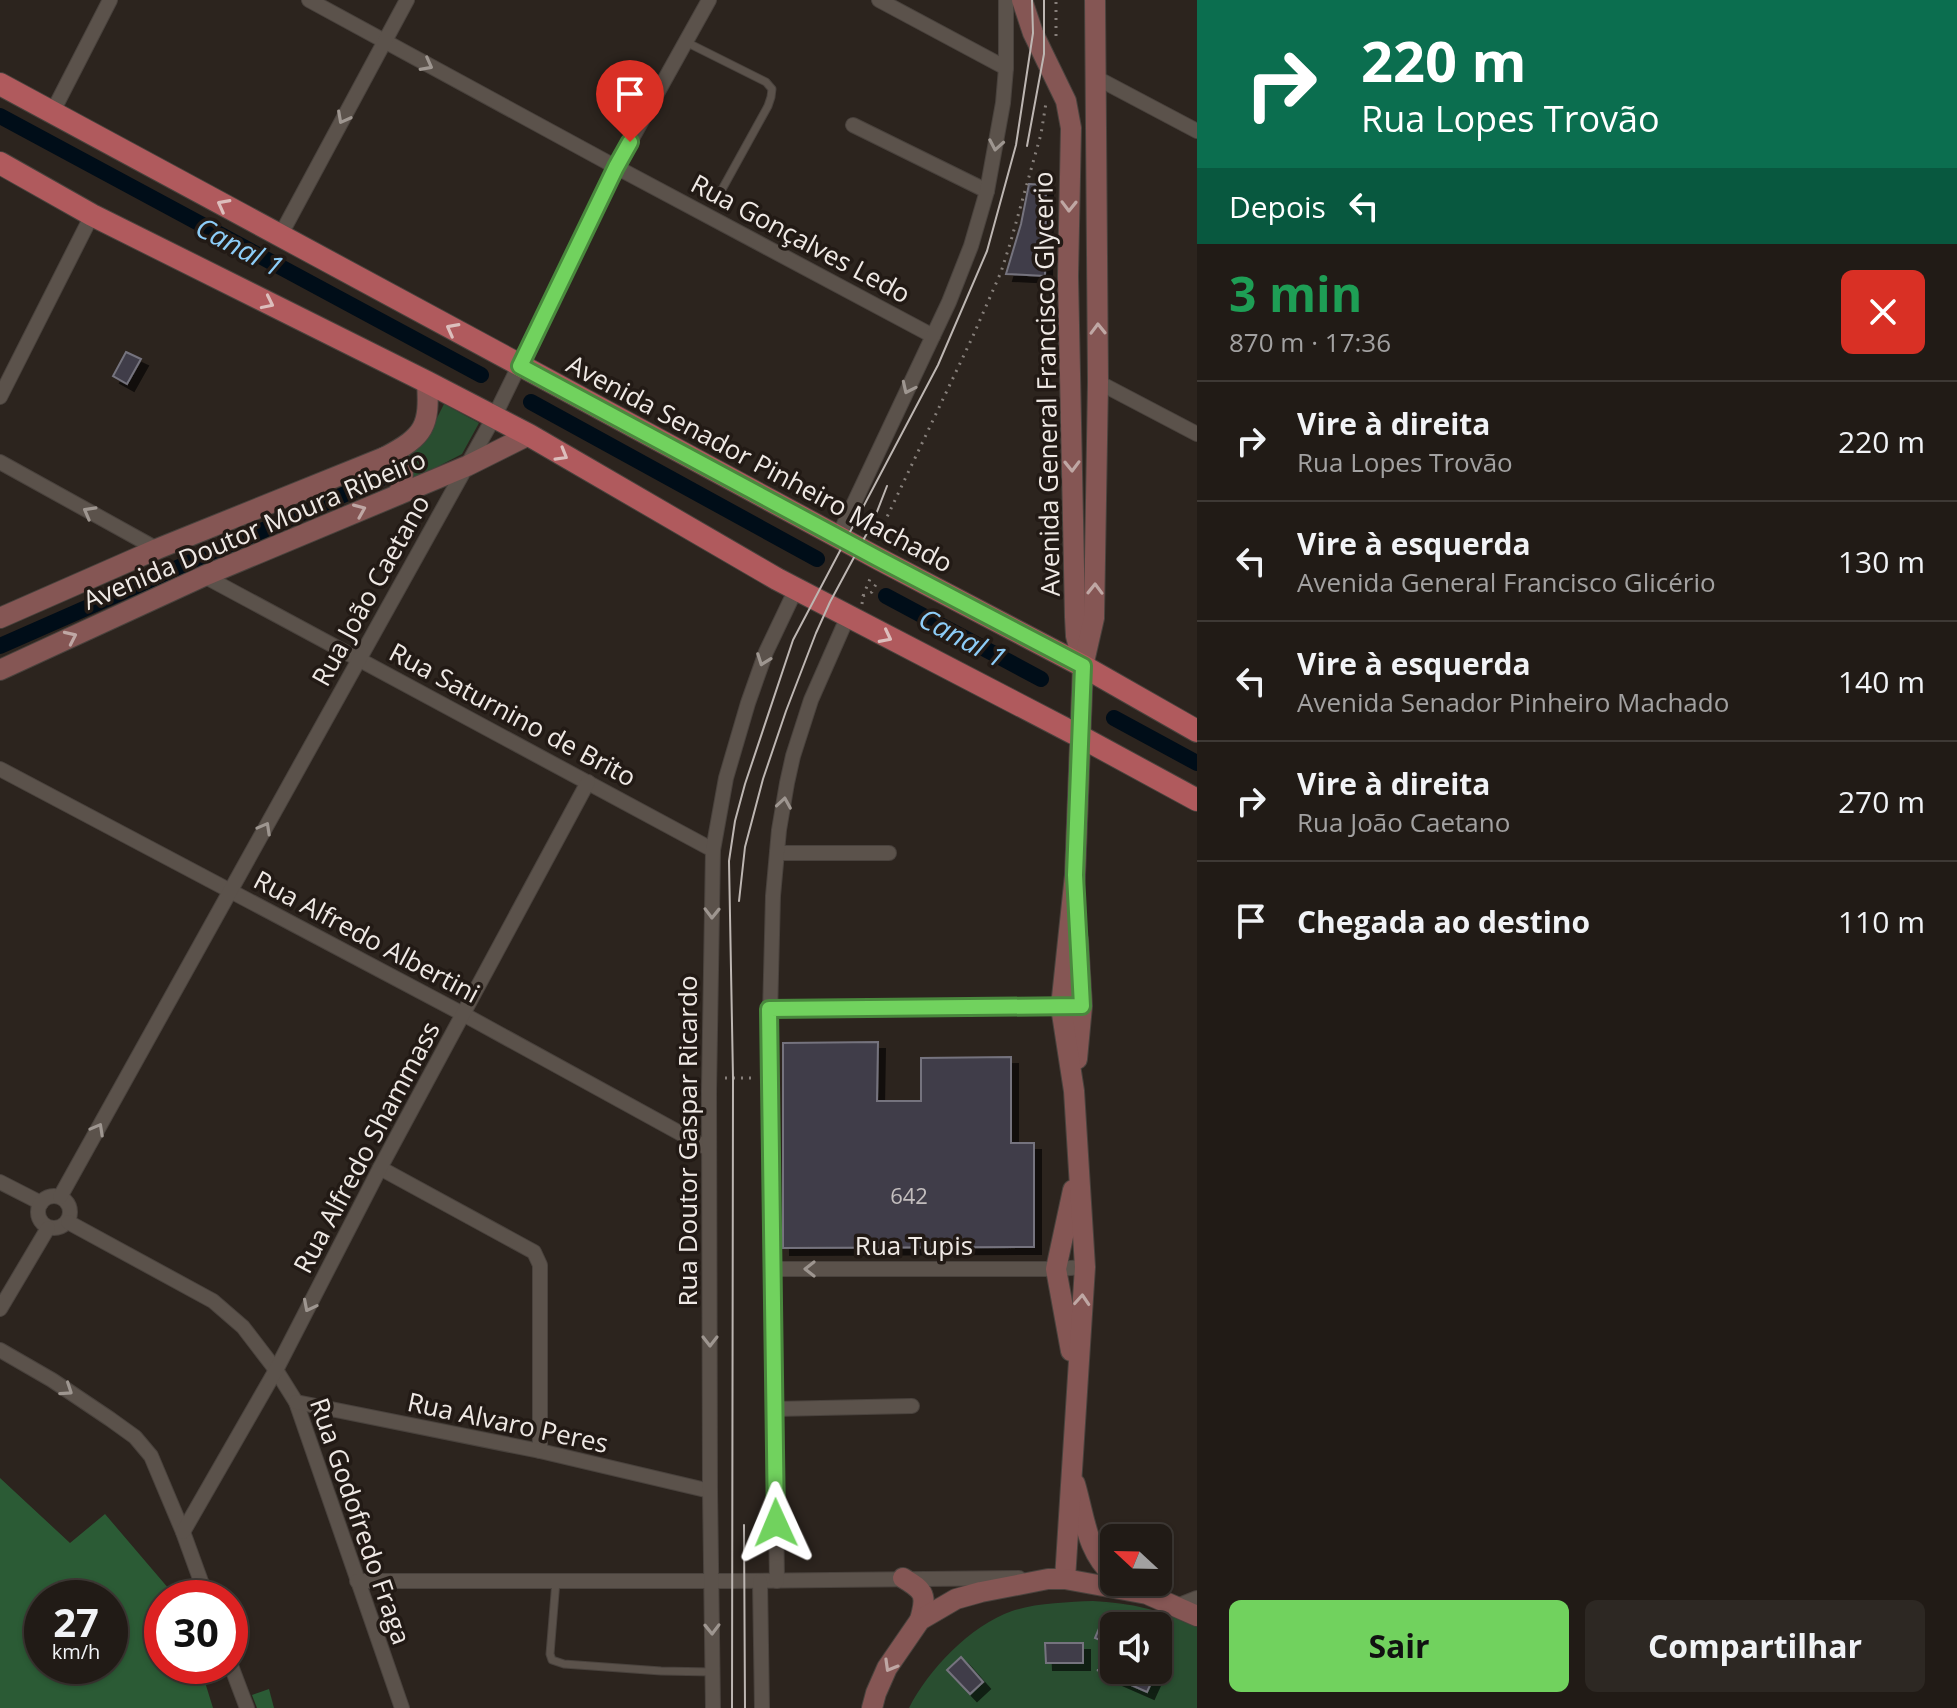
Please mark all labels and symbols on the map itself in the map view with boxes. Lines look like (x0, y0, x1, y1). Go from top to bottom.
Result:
one-way arrow (418, 55, 433, 70)
pin (596, 60, 664, 142)
one-way arrow (337, 109, 352, 124)
one-way arrow (988, 138, 1005, 152)
street label: Rua Gonçalves Ledo (685, 165, 917, 311)
street label: Avenida General Francisco Glycerio (1024, 171, 1068, 597)
one-way arrow (217, 200, 231, 215)
one-way arrow (1061, 200, 1078, 213)
water label: Canal 1 (190, 207, 290, 285)
one-way arrow (259, 293, 274, 308)
one-way arrow (1089, 322, 1107, 335)
one-way arrow (446, 323, 460, 339)
street label: Avenida Senador Pinheiro Machado (561, 346, 959, 580)
one-way arrow (902, 380, 918, 395)
street label: Avenida Doutor Moura Ribeiro (77, 440, 431, 618)
one-way arrow (554, 445, 568, 461)
one-way arrow (1063, 460, 1080, 473)
street label: Rua João Caetano (303, 488, 437, 692)
one-way arrow (352, 503, 366, 520)
one-way arrow (82, 506, 97, 521)
one-way arrow (1086, 582, 1104, 595)
water label: Canal 1 (913, 598, 1013, 676)
one-way arrow (878, 628, 893, 643)
one-way arrow (62, 631, 77, 647)
street label: Rua Saturnino de Brito (383, 634, 643, 794)
one-way arrow (756, 652, 773, 666)
one-way arrow (774, 797, 791, 810)
one-way arrow (255, 822, 271, 837)
street label: Rua Alfredo Albertini (248, 861, 486, 1011)
one-way arrow (703, 907, 721, 920)
street label: Rua Doutor Gaspar Ricardo (669, 975, 705, 1307)
street label: Rua Alfredo Shammass (284, 1015, 448, 1279)
one-way arrow (88, 1123, 104, 1138)
house number: 642 (890, 1180, 928, 1210)
street label: Rua Tupis (855, 1227, 973, 1263)
one-way arrow (803, 1260, 816, 1278)
one-way arrow (1073, 1293, 1090, 1306)
one-way arrow (303, 1298, 318, 1313)
one-way arrow (701, 1335, 719, 1348)
one-way arrow (58, 1380, 73, 1395)
street label: Rua Alvaro Peres (404, 1383, 612, 1461)
street label: Rua Godofredo Fraga (302, 1393, 420, 1649)
position arrow (734, 1481, 818, 1565)
north arrow (1100, 1524, 1172, 1596)
speed limit sign: 30 (144, 1580, 248, 1684)
one-way arrow (703, 1623, 721, 1636)
one-way arrow (884, 1657, 900, 1671)

